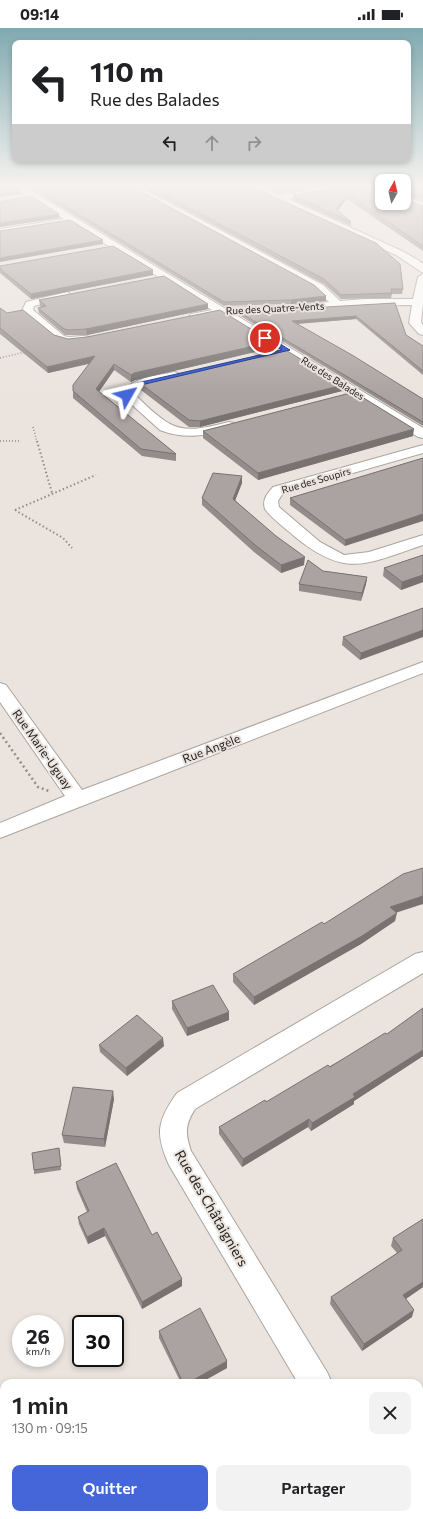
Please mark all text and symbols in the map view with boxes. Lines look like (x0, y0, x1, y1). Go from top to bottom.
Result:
text: 09:14 (20, 5, 59, 23)
text: 110 m (90, 54, 164, 88)
icon: left (24, 56, 76, 108)
text: Rue des Balades (90, 88, 220, 110)
icon: left (159, 132, 181, 154)
icon: ahead (201, 132, 223, 154)
icon: right (243, 132, 265, 154)
north arrow (375, 174, 411, 210)
map controls (375, 174, 411, 210)
street label: Rue des Quatre-Vents (225, 299, 325, 317)
pin (248, 321, 282, 355)
icon: arrive (254, 327, 276, 349)
street label: Rue des Balades (299, 354, 367, 402)
position arrow (106, 374, 148, 416)
street label: Rue des Soupirs (280, 464, 352, 496)
street label: Rue Marie-Uguay (10, 706, 76, 792)
street label: Rue Angèle (180, 731, 242, 765)
street label: Rue des Châtaigniers (172, 1147, 252, 1269)
speed limit sign: 30 (72, 1315, 124, 1367)
text: 26 (26, 1324, 50, 1348)
text: km/h (26, 1345, 50, 1357)
text: 1 min (12, 1390, 69, 1419)
button: close (369, 1392, 411, 1434)
text: 130 m · 09:15 (12, 1420, 88, 1436)
button: Quitter (12, 1465, 208, 1511)
button: Partager (216, 1465, 411, 1511)

